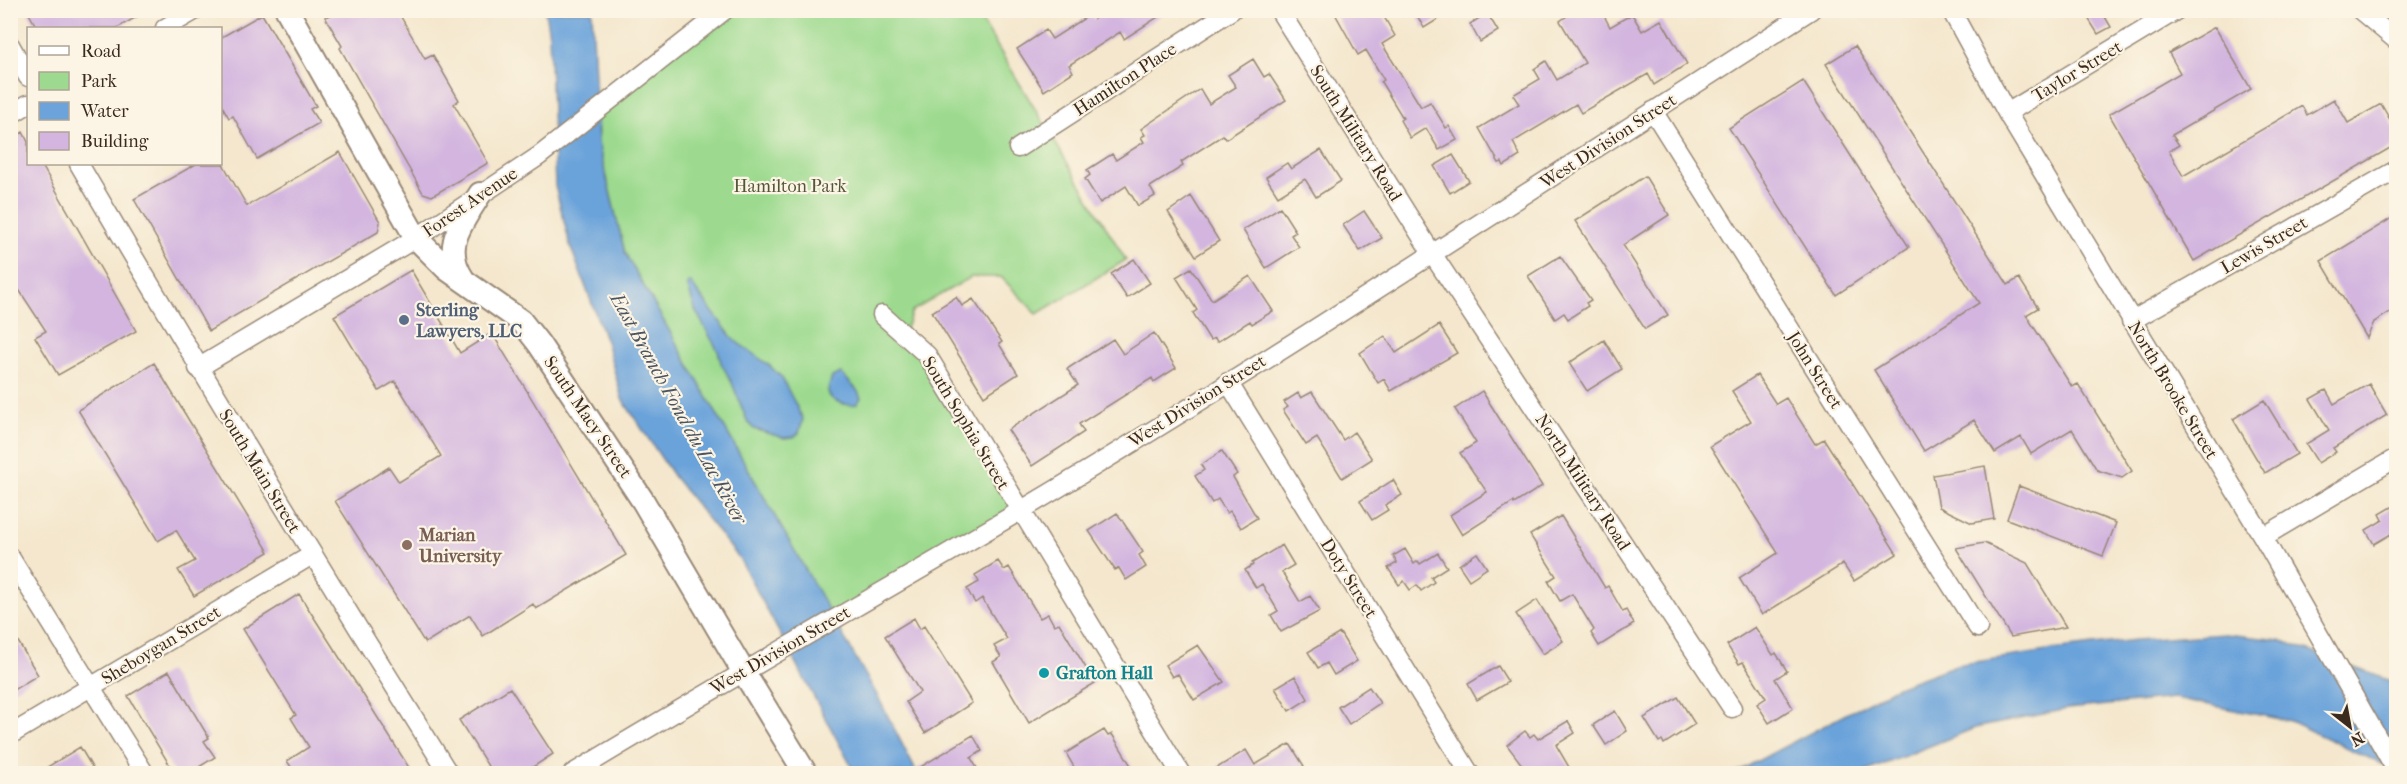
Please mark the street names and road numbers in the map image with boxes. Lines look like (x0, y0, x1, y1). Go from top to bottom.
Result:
street label: Taylor Street (2029, 36, 2126, 106)
street label: Hamilton Place (1070, 38, 1181, 120)
street label: South Military Road (1305, 61, 1406, 205)
street label: West Division Street (1535, 89, 1681, 194)
street label: Forest Avenue (419, 163, 522, 242)
street label: Lewis Street (2217, 212, 2312, 279)
street label: North Brooke Street (2123, 318, 2222, 463)
street label: John Street (1781, 326, 1847, 413)
street label: West Division Street (1124, 350, 1270, 453)
street label: South Macy Street (539, 352, 636, 483)
street label: South Sophia Street (917, 353, 1014, 494)
street label: South Main Street (214, 406, 305, 537)
street label: North Military Road (1531, 410, 1635, 555)
street label: Doty Street (1316, 534, 1382, 623)
street label: Sheboygan Street (98, 601, 225, 689)
street label: West Division Street (706, 602, 854, 700)

